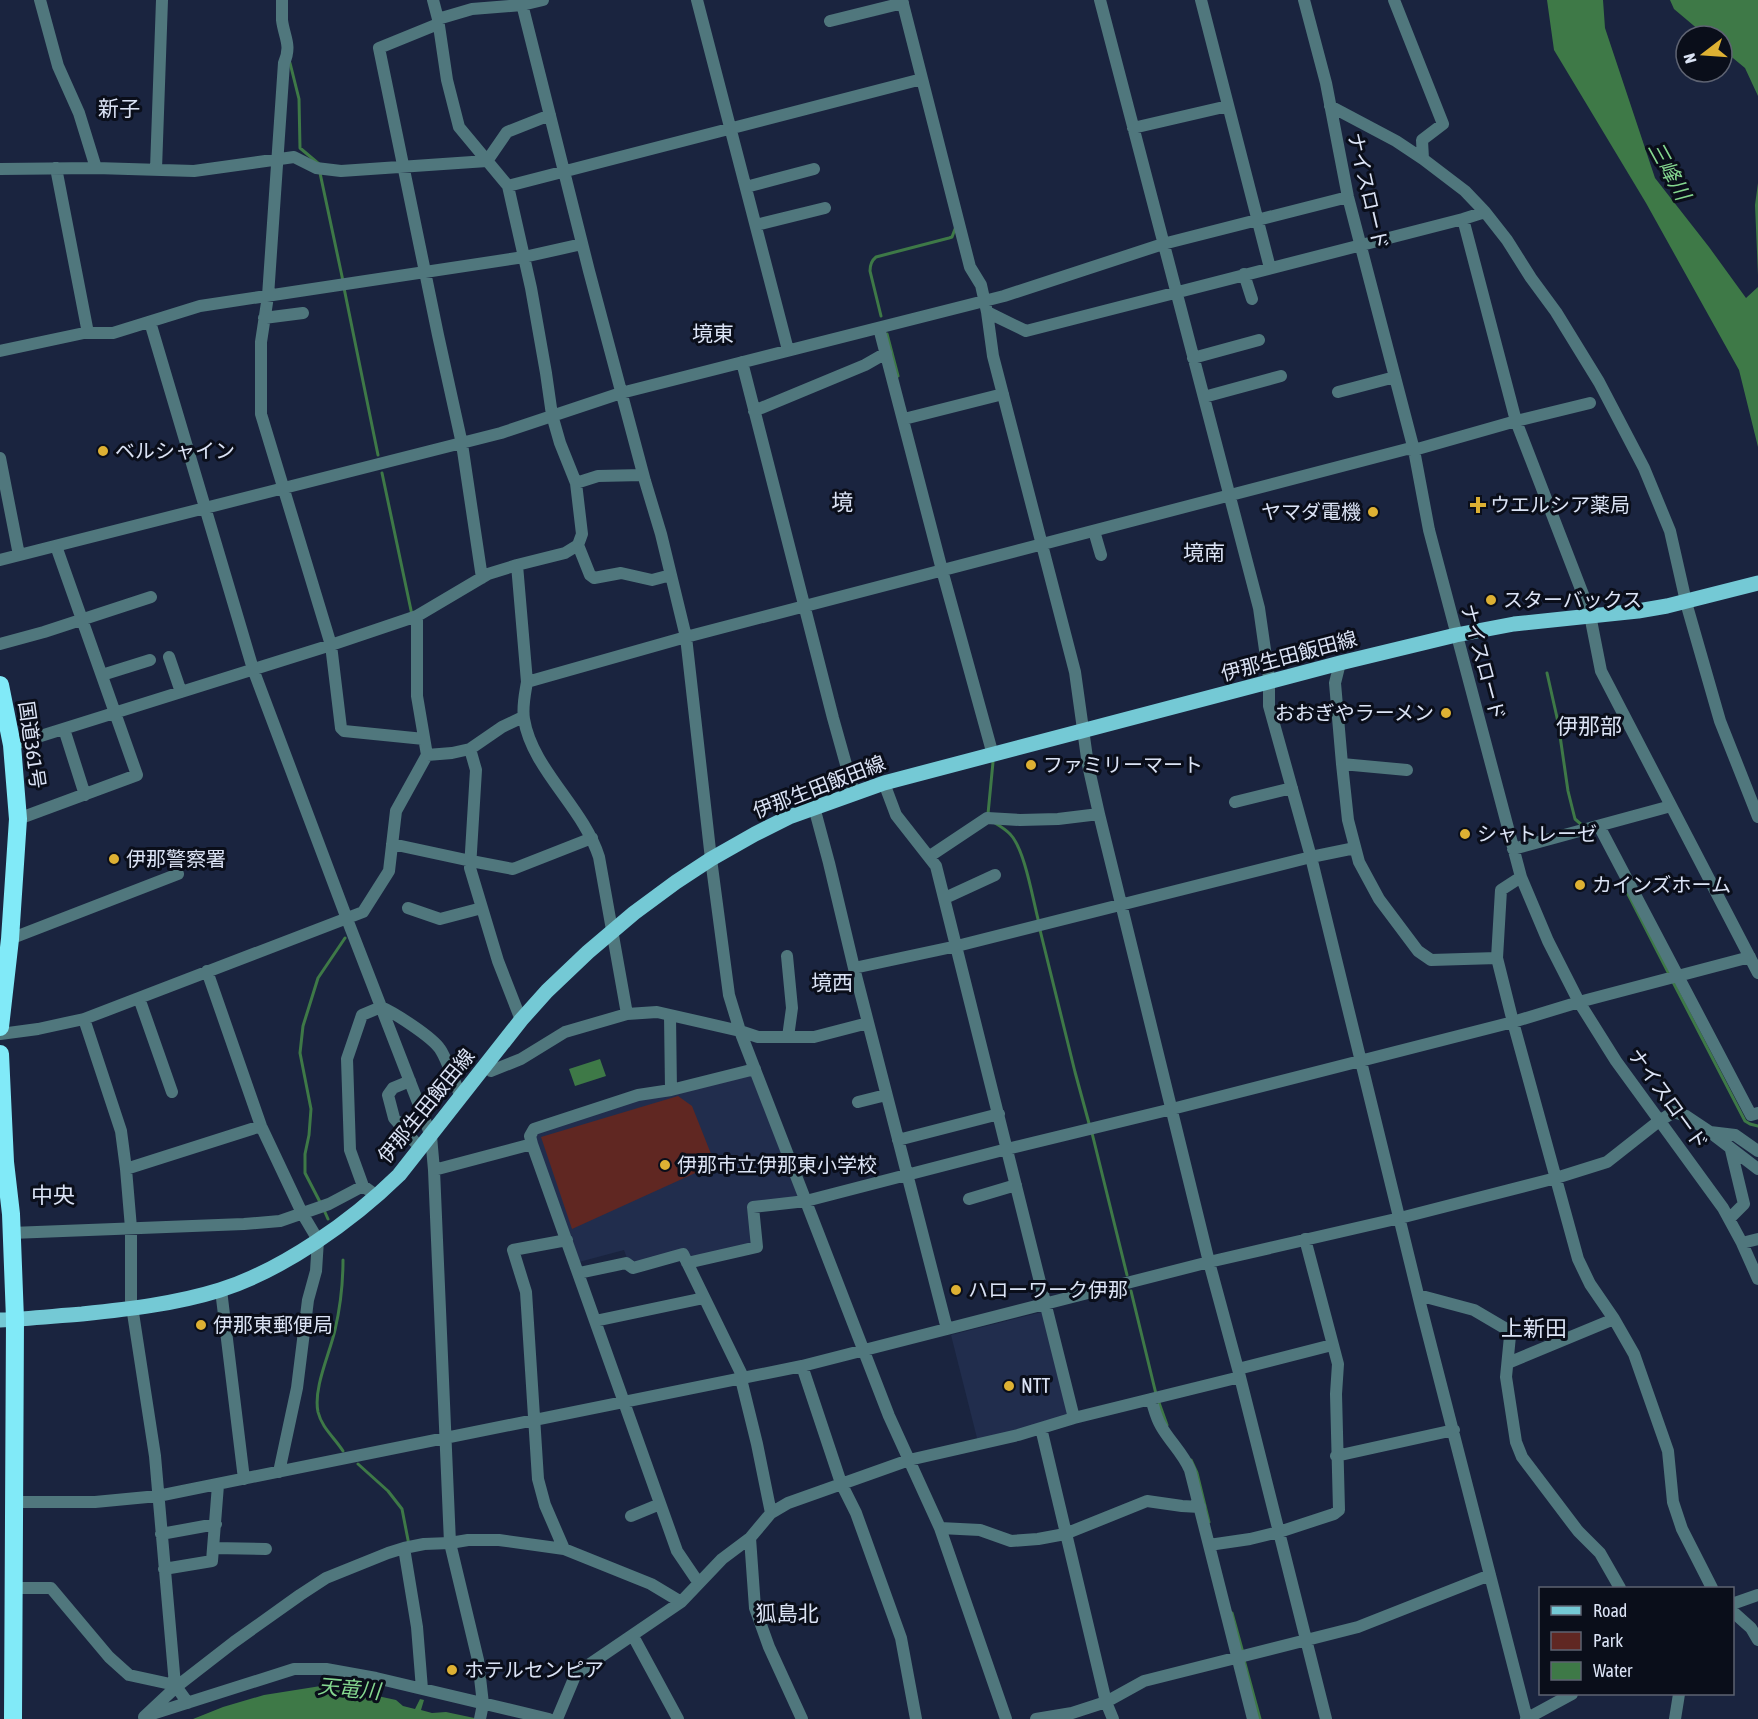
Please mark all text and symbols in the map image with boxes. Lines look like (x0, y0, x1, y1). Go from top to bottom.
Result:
north arrow (1674, 24, 1734, 84)
text: N (1680, 51, 1700, 66)
district label: 新子 (98, 96, 140, 120)
street label: ナイスロード (1344, 130, 1393, 252)
water label: 三峰川 (1644, 137, 1697, 206)
district label: 境東 (692, 321, 734, 345)
place label: ベルシャイン (115, 439, 235, 462)
marker: ベルシャイン (96, 444, 110, 458)
district label: 境 (831, 489, 853, 515)
place label: ウエルシア薬局 (1490, 493, 1630, 516)
marker: ウエルシア薬局 (1471, 498, 1485, 512)
place label: ヤマダ電機 (1261, 500, 1361, 523)
marker: ヤマダ電機 (1366, 505, 1380, 519)
district label: 境南 (1183, 540, 1225, 564)
place label: スターバックス (1503, 588, 1642, 611)
marker: スターバックス (1484, 593, 1498, 607)
street label: ナイスロード (1457, 601, 1510, 723)
street label: 伊那生田飯田線 (1218, 626, 1359, 685)
street label: 国道361号 (15, 700, 50, 790)
place label: おおぎやラーメン (1275, 701, 1434, 724)
marker: おおぎやラーメン (1439, 706, 1453, 720)
district label: 伊那部 (1556, 713, 1622, 739)
street label: 伊那生田飯田線 (749, 751, 888, 822)
place label: ファミリーマート (1043, 753, 1203, 776)
marker: ファミリーマート (1024, 758, 1038, 772)
place label: シャトレーゼ (1477, 822, 1597, 845)
marker: シャトレーゼ (1458, 827, 1472, 841)
place label: 伊那警察署 (126, 847, 226, 870)
marker: 伊那警察署 (107, 852, 121, 866)
place label: カインズホーム (1592, 873, 1731, 896)
marker: カインズホーム (1573, 878, 1587, 892)
district label: 境西 (811, 970, 853, 994)
street label: 伊那生田飯田線 (373, 1044, 479, 1167)
street label: ナイスロード (1624, 1044, 1713, 1154)
place label: 伊那市立伊那東小学校 (677, 1153, 877, 1176)
marker: 伊那市立伊那東小学校 (658, 1158, 672, 1172)
district label: 中央 (31, 1182, 75, 1208)
place label: ハローワーク伊那 (968, 1278, 1128, 1301)
marker: ハローワーク伊那 (949, 1283, 963, 1297)
place label: 伊那東郵便局 (213, 1313, 333, 1336)
district label: 上新田 (1501, 1315, 1567, 1341)
marker: 伊那東郵便局 (194, 1318, 208, 1332)
place label: NTT (1021, 1374, 1051, 1397)
marker: NTT (1002, 1379, 1016, 1393)
legend (1539, 1587, 1734, 1695)
text: Road (1593, 1600, 1627, 1621)
district label: 狐島北 (756, 1601, 819, 1625)
text: Park (1593, 1630, 1623, 1651)
place label: ホテルセンピア (464, 1658, 604, 1681)
text: Water (1593, 1660, 1633, 1681)
marker: ホテルセンピア (445, 1663, 459, 1677)
water label: 天竜川 (317, 1673, 384, 1703)

